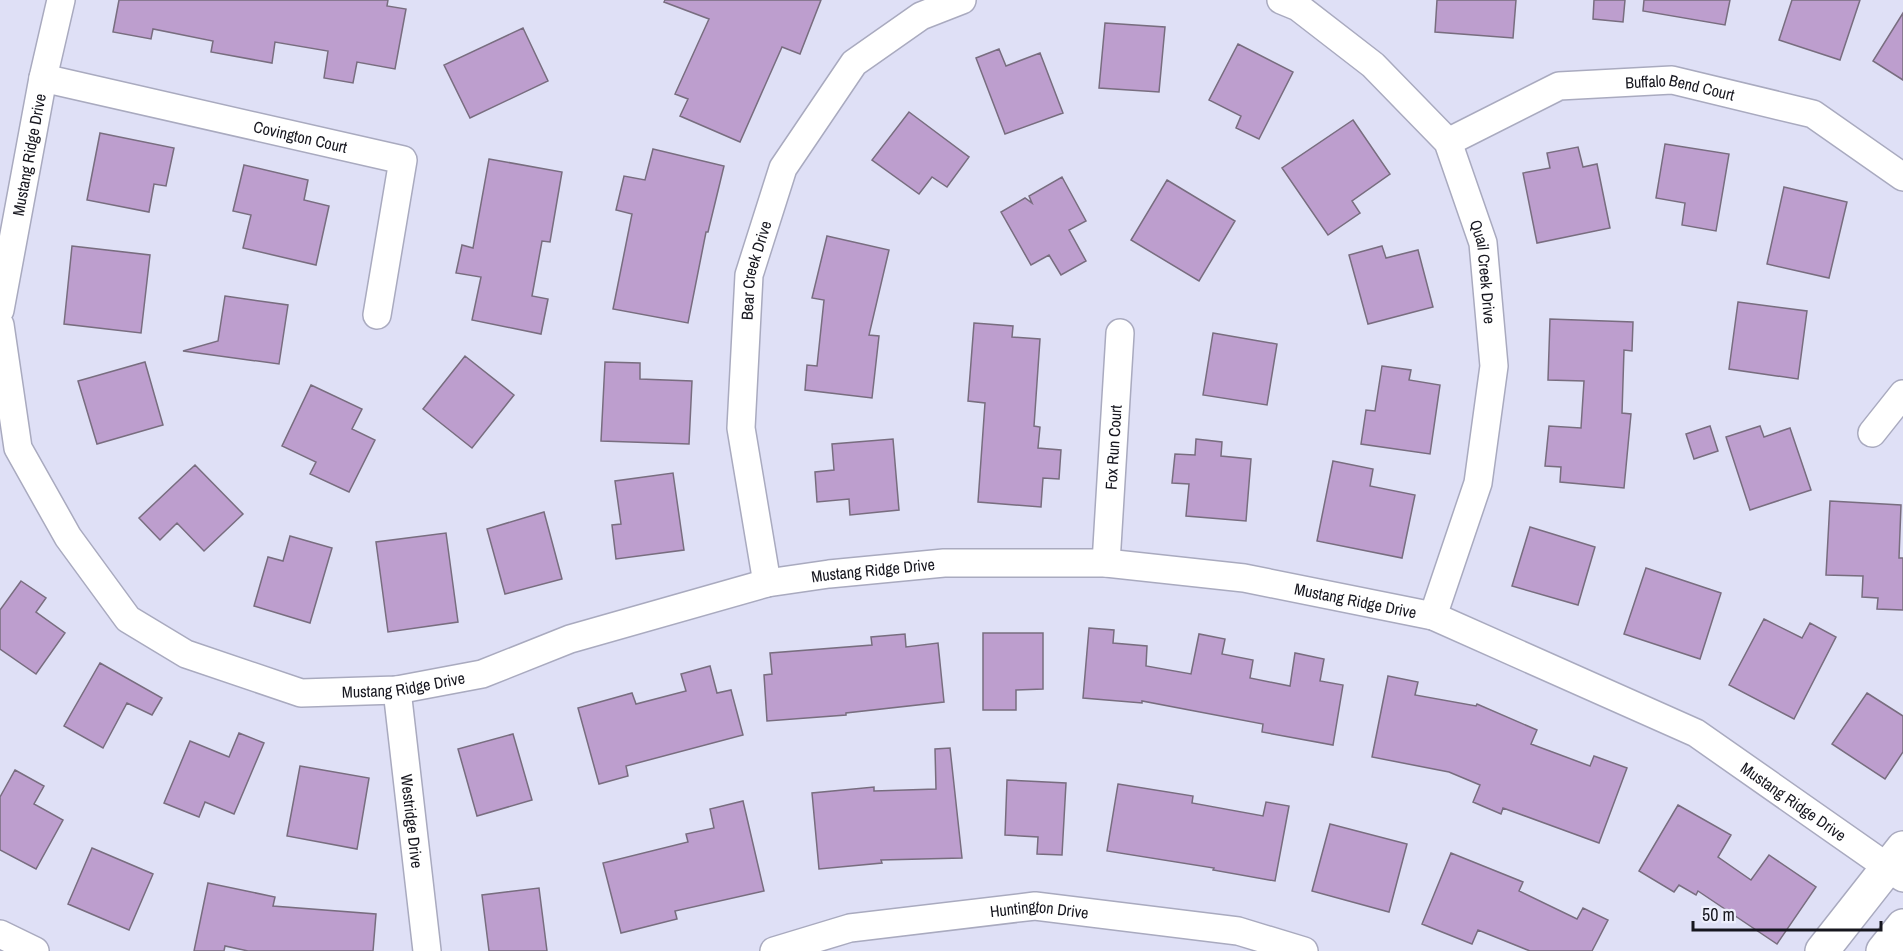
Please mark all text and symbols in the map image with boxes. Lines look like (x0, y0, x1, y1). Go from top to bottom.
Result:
street label: Buffalo Bend Court (1625, 69, 1737, 106)
street label: Mustang Ridge Drive (7, 92, 51, 218)
street label: Covington Court (251, 115, 350, 158)
street label: Quail Creek Drive (1465, 217, 1501, 325)
street label: Bear Creek Drive (736, 218, 777, 321)
street label: Fox Run Court (1099, 404, 1127, 490)
street label: Mustang Ridge Drive (810, 553, 936, 587)
street label: Mustang Ridge Drive (1293, 577, 1419, 623)
street label: Mustang Ridge Drive (341, 666, 467, 703)
street label: Mustang Ridge Drive (1736, 757, 1851, 846)
street label: Westridge Drive (396, 773, 428, 869)
scale bar (1693, 894, 1880, 932)
street label: Huntington Drive (989, 895, 1090, 924)
text: 50 m (1702, 902, 1735, 927)

